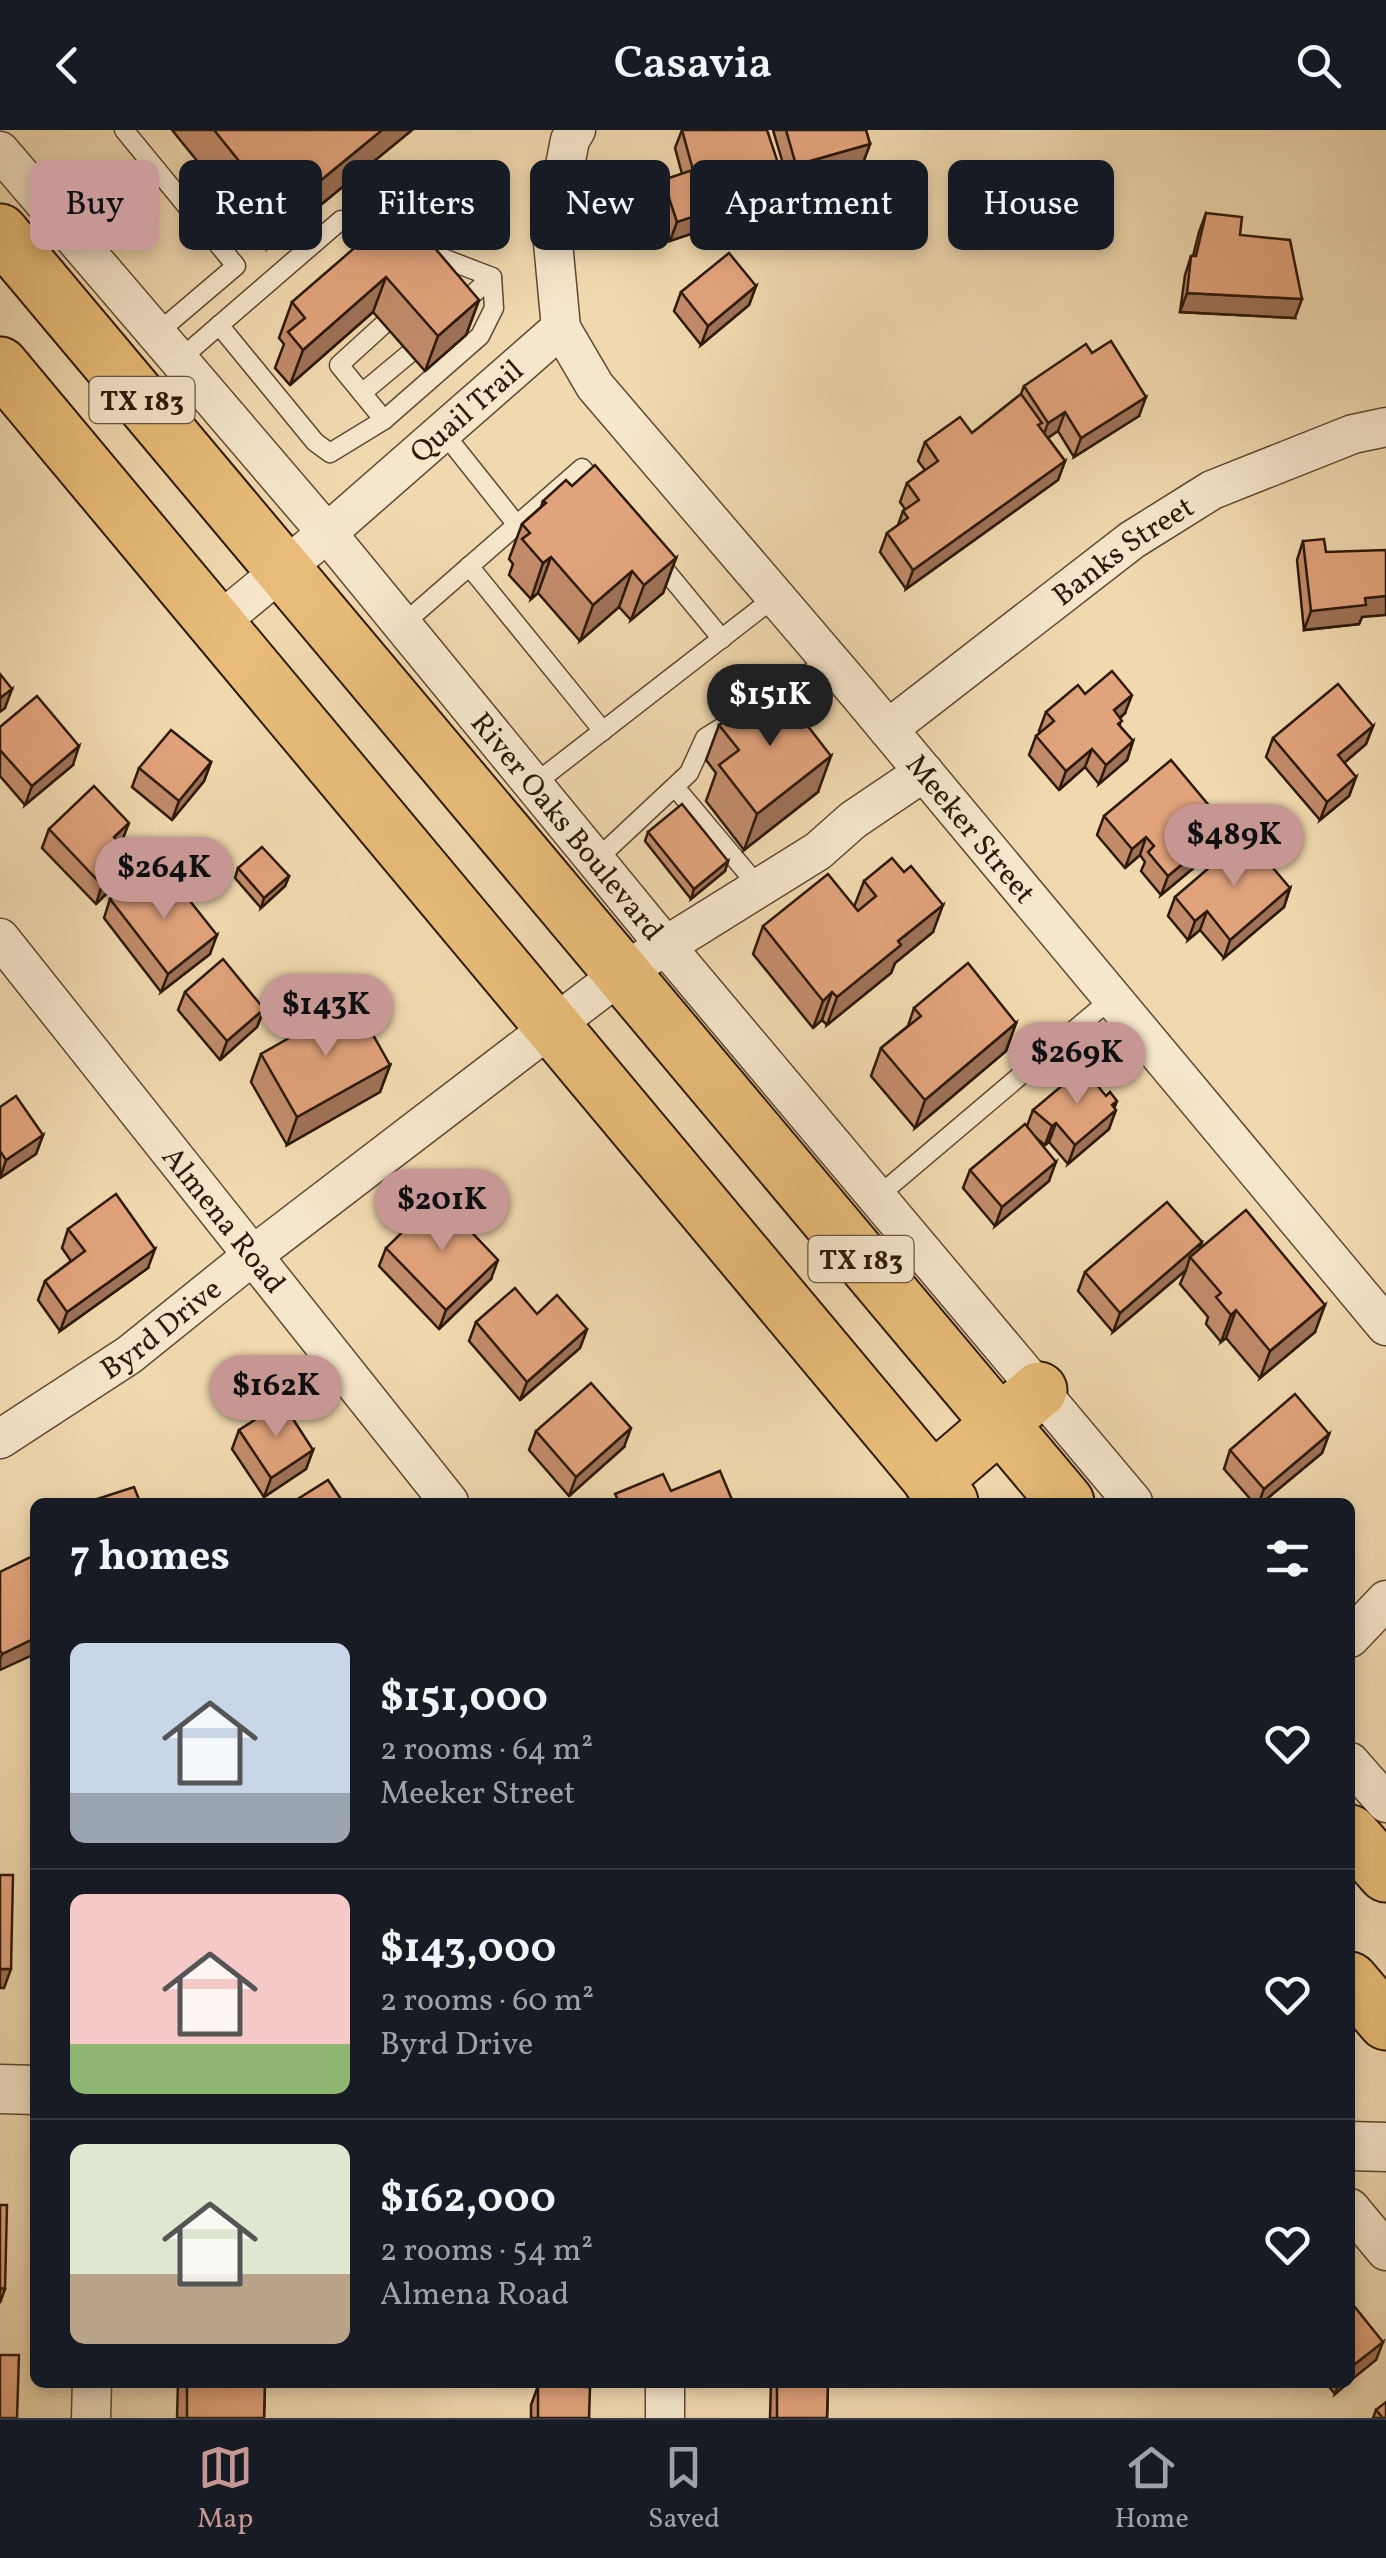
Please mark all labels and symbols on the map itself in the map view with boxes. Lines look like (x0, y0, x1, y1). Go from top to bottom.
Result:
street label: Quail Trail (402, 351, 534, 474)
road number: TX 183 (90, 377, 194, 423)
street label: Banks Street (1044, 487, 1203, 617)
pin: $151K (700, 664, 840, 749)
street label: River Oaks Boulevard (459, 704, 672, 951)
street label: Meeker Street (895, 746, 1044, 914)
pin: $489K (1164, 804, 1304, 889)
pin: $264K (94, 837, 234, 922)
pin: $143K (256, 974, 396, 1059)
pin: $269K (1007, 1022, 1147, 1107)
street label: Almena Road (151, 1138, 294, 1303)
pin: $201K (372, 1169, 512, 1254)
road number: TX 183 (808, 1236, 914, 1282)
street label: Byrd Drive (93, 1269, 231, 1391)
pin: $162K (206, 1355, 346, 1440)

